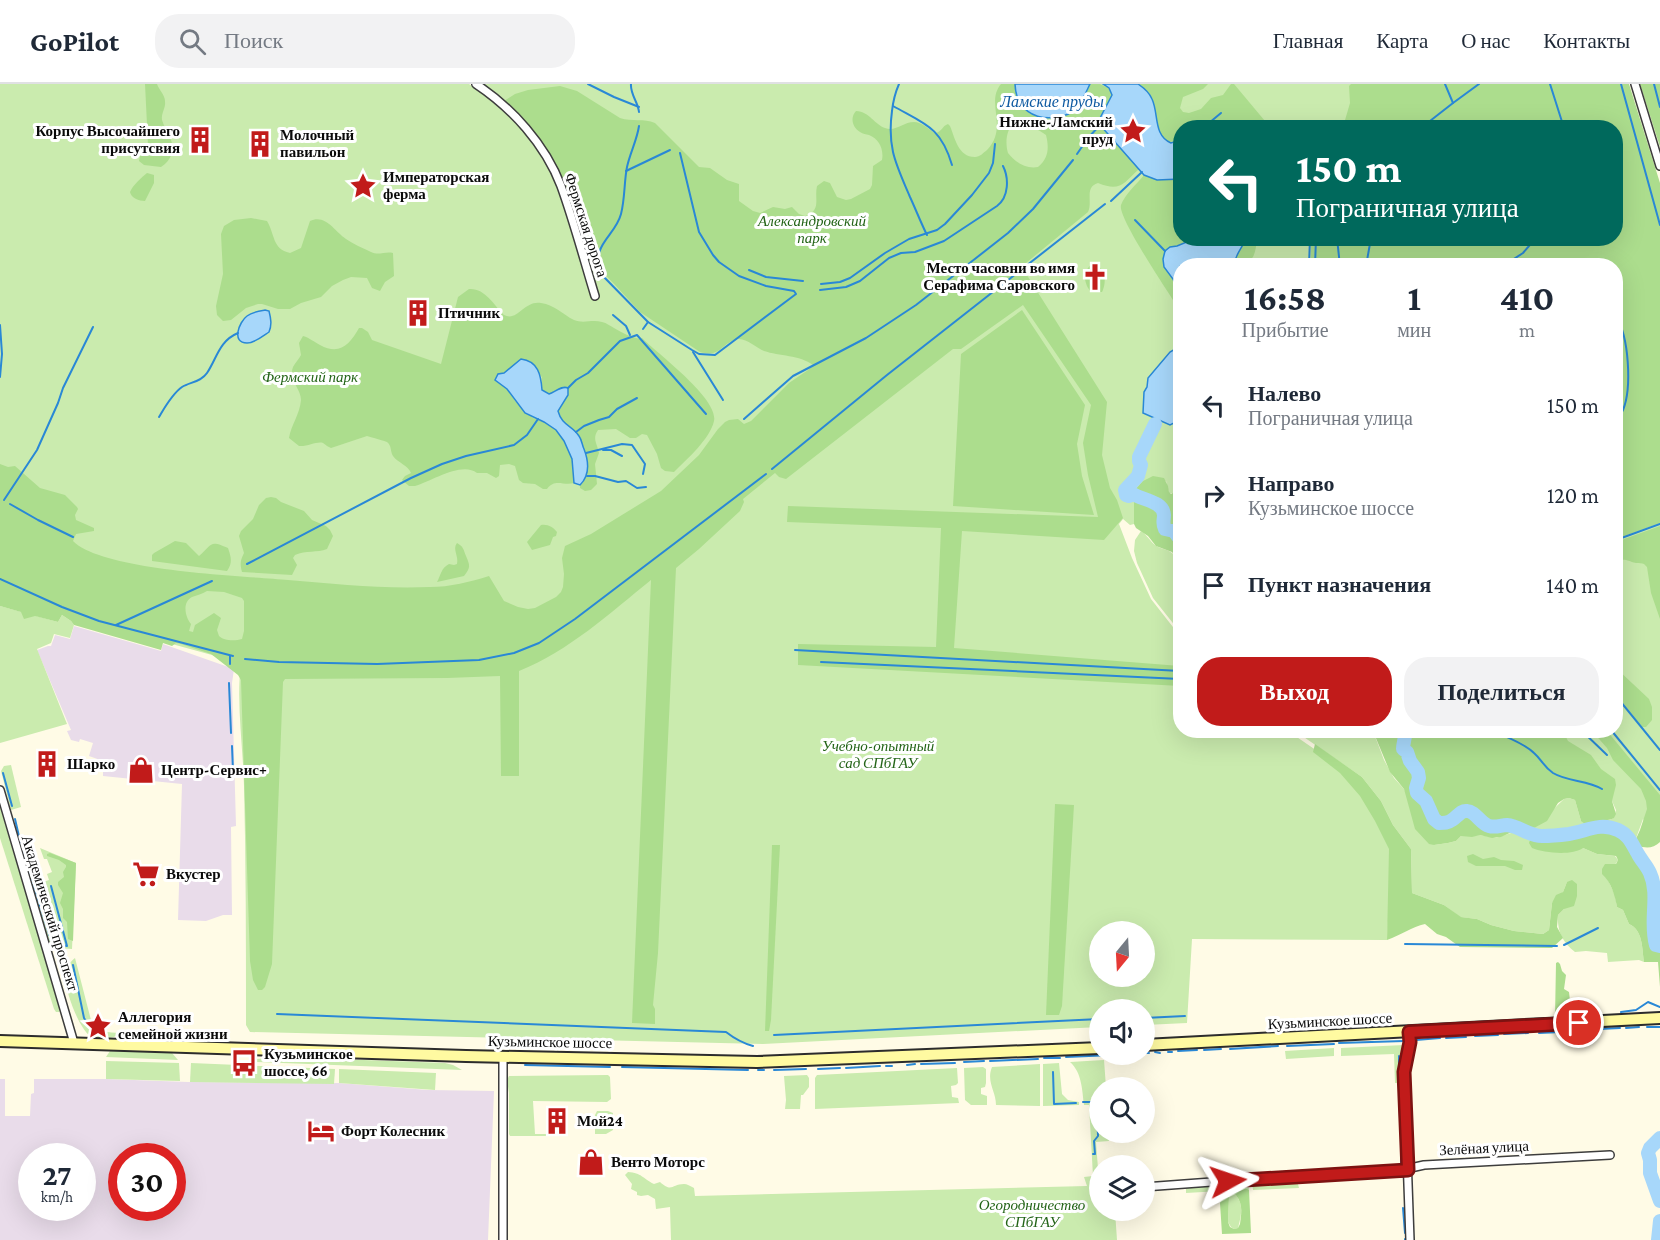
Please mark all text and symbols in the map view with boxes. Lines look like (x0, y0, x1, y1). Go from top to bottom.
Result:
search box (155, 14, 575, 68)
icon: search (176, 25, 209, 58)
text: GoPilot (30, 26, 119, 57)
text: Поиск (224, 28, 283, 53)
text: Главная (1273, 29, 1343, 53)
text: Карта (1376, 29, 1428, 53)
text: О нас (1461, 29, 1510, 53)
text: Контакты (1543, 29, 1630, 53)
water label: Ламские пруды (999, 93, 1104, 111)
place label: Нижне-Ламский пруд (999, 114, 1113, 147)
place icon: Нижне-Ламский пруд (1118, 116, 1148, 146)
place label: Корпус Высочайшего присутсвия (35, 123, 180, 156)
building icon: Корпус Высочайшего присутсвия (185, 125, 215, 155)
place label: Молочный павильон (280, 127, 355, 160)
building icon: Молочный павильон (245, 129, 275, 159)
icon: left (1197, 144, 1275, 222)
text: 150 m (1296, 144, 1401, 191)
place label: Императорская ферма (383, 169, 489, 202)
place icon: Императорская ферма (348, 171, 378, 201)
street label: Фермская дорога (562, 171, 610, 279)
text: Пограничная улица (1296, 193, 1519, 223)
park label: Александровский парк (757, 213, 866, 246)
place label: Место часовни во имя Серафима Саровского (923, 260, 1075, 293)
church icon: Место часовни во имя Серафима Саровского (1080, 262, 1110, 292)
text: 16:58 (1244, 278, 1326, 318)
text: 1 (1407, 278, 1421, 318)
text: 410 (1500, 278, 1554, 318)
building icon: Птичник (403, 298, 433, 328)
place label: Птичник (438, 305, 500, 321)
text: Прибытие (1242, 319, 1329, 341)
text: мин (1397, 319, 1431, 341)
text: m (1519, 319, 1535, 341)
park label: Фермский парк (262, 369, 359, 385)
text: Налево (1248, 381, 1321, 406)
icon: left (1197, 389, 1230, 422)
text: 150 m (1547, 393, 1599, 418)
text: Пограничная улица (1248, 407, 1413, 429)
text: Направо (1248, 471, 1334, 496)
icon: right (1197, 479, 1230, 512)
text: 120 m (1547, 483, 1599, 508)
text: Кузьминское шоссе (1248, 497, 1414, 519)
icon: arrive (1197, 569, 1230, 602)
text: Пункт назначения (1248, 572, 1431, 597)
text: 140 m (1546, 573, 1599, 598)
button: Выход (1197, 657, 1392, 726)
button: Поделиться (1404, 657, 1599, 726)
park label: Учебно-опытный сад СПбГАУ (822, 738, 935, 771)
building icon: Шарко (32, 749, 62, 779)
shop icon: Центр-Сервис+ (126, 755, 156, 785)
place label: Шарко (67, 756, 115, 772)
place label: Центр-Сервис+ (161, 762, 267, 778)
street label: Академический проспект (19, 833, 81, 993)
supermarket icon: Вкустер (131, 859, 161, 889)
place label: Вкустер (166, 866, 221, 882)
north arrow (1089, 921, 1155, 987)
map controls (1089, 921, 1155, 1221)
pin (1553, 997, 1604, 1048)
button: sound (1089, 999, 1155, 1065)
icon: arrive (1562, 1006, 1595, 1039)
place label: Аллегория семейной жизни (118, 1009, 228, 1042)
street label: Кузьминское шоссе (1267, 1010, 1393, 1032)
place icon: Аллегория семейной жизни (83, 1011, 113, 1041)
street label: Кузьминское шоссе (488, 1033, 613, 1051)
place label: Кузьминское шоссе, 66 (264, 1046, 353, 1079)
bus stop icon: Кузьминское шоссе, 66 (229, 1048, 259, 1078)
button: search (1089, 1077, 1155, 1143)
building icon: Мой24 (542, 1106, 572, 1136)
place label: Мой24 (577, 1113, 623, 1129)
hotel icon: Форт Колесник (306, 1116, 336, 1146)
place label: Форт Колесник (341, 1123, 445, 1139)
street label: Зелёная улица (1439, 1138, 1530, 1158)
speed limit sign: 30 (108, 1143, 186, 1221)
shop icon: Венто Моторс (576, 1147, 606, 1177)
position arrow (1196, 1149, 1260, 1213)
place label: Венто Моторс (611, 1154, 705, 1170)
button: layers (1089, 1155, 1155, 1221)
text: 27 (42, 1158, 72, 1191)
text: km/h (41, 1189, 73, 1205)
park label: Огородничество СПбГАУ (979, 1197, 1086, 1230)

